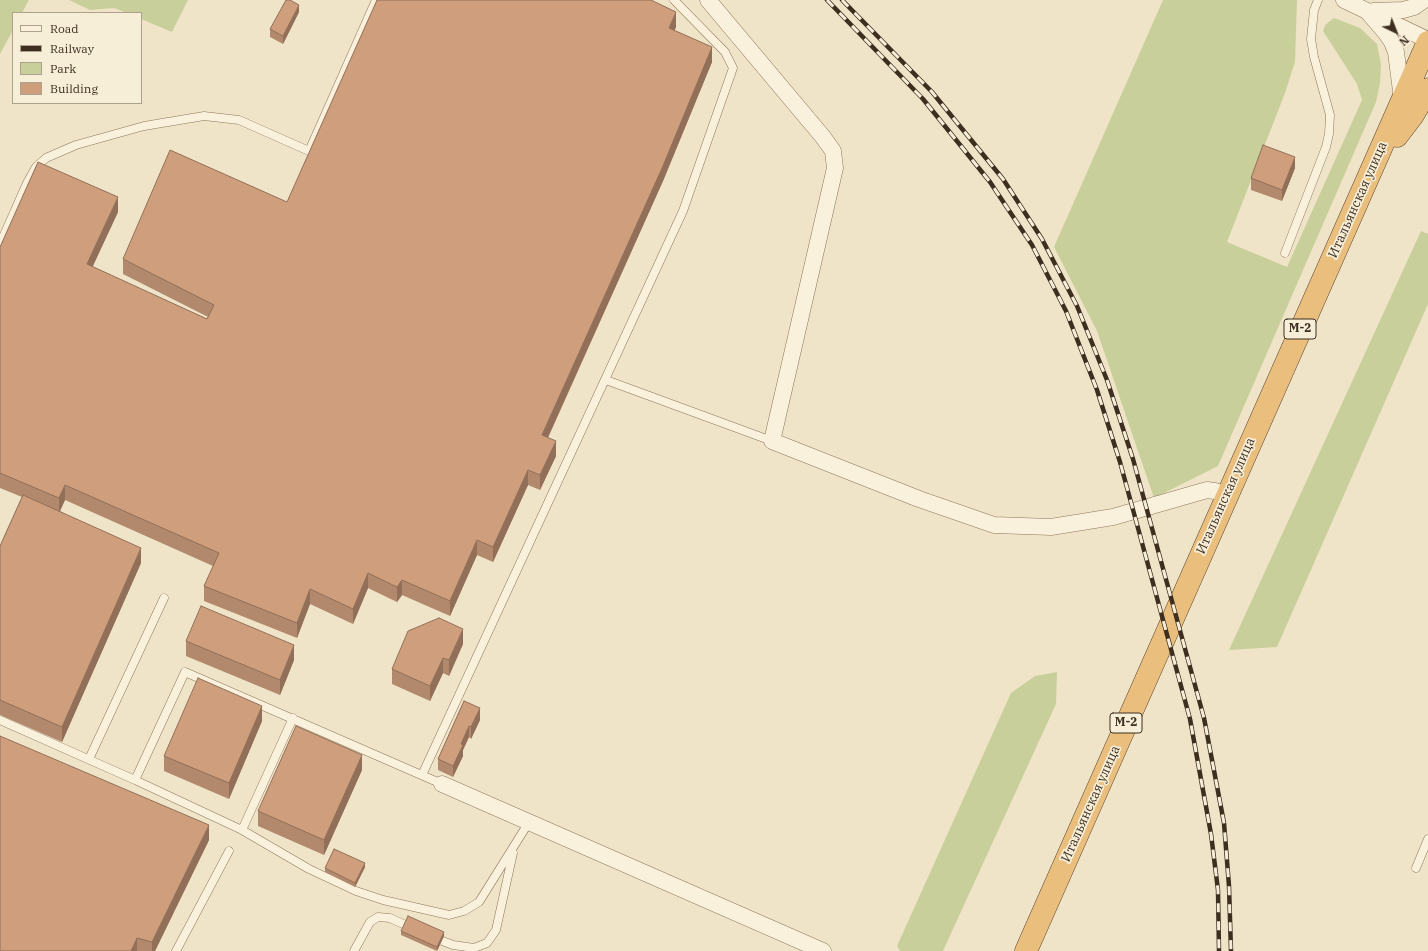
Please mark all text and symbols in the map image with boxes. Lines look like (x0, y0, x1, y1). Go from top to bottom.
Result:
legend (12, 12, 142, 104)
north arrow (1376, 12, 1416, 52)
text: Road (50, 21, 79, 36)
text: N (1396, 33, 1412, 49)
text: Railway (50, 41, 94, 56)
text: Park (50, 61, 76, 76)
text: Building (50, 81, 98, 96)
street label: Итальянская улица (1325, 139, 1391, 261)
road number: М-2 (1284, 319, 1316, 339)
street label: Итальянская улица (1193, 435, 1259, 557)
road number: М-2 (1110, 713, 1142, 733)
street label: Итальянская улица (1058, 743, 1124, 865)

